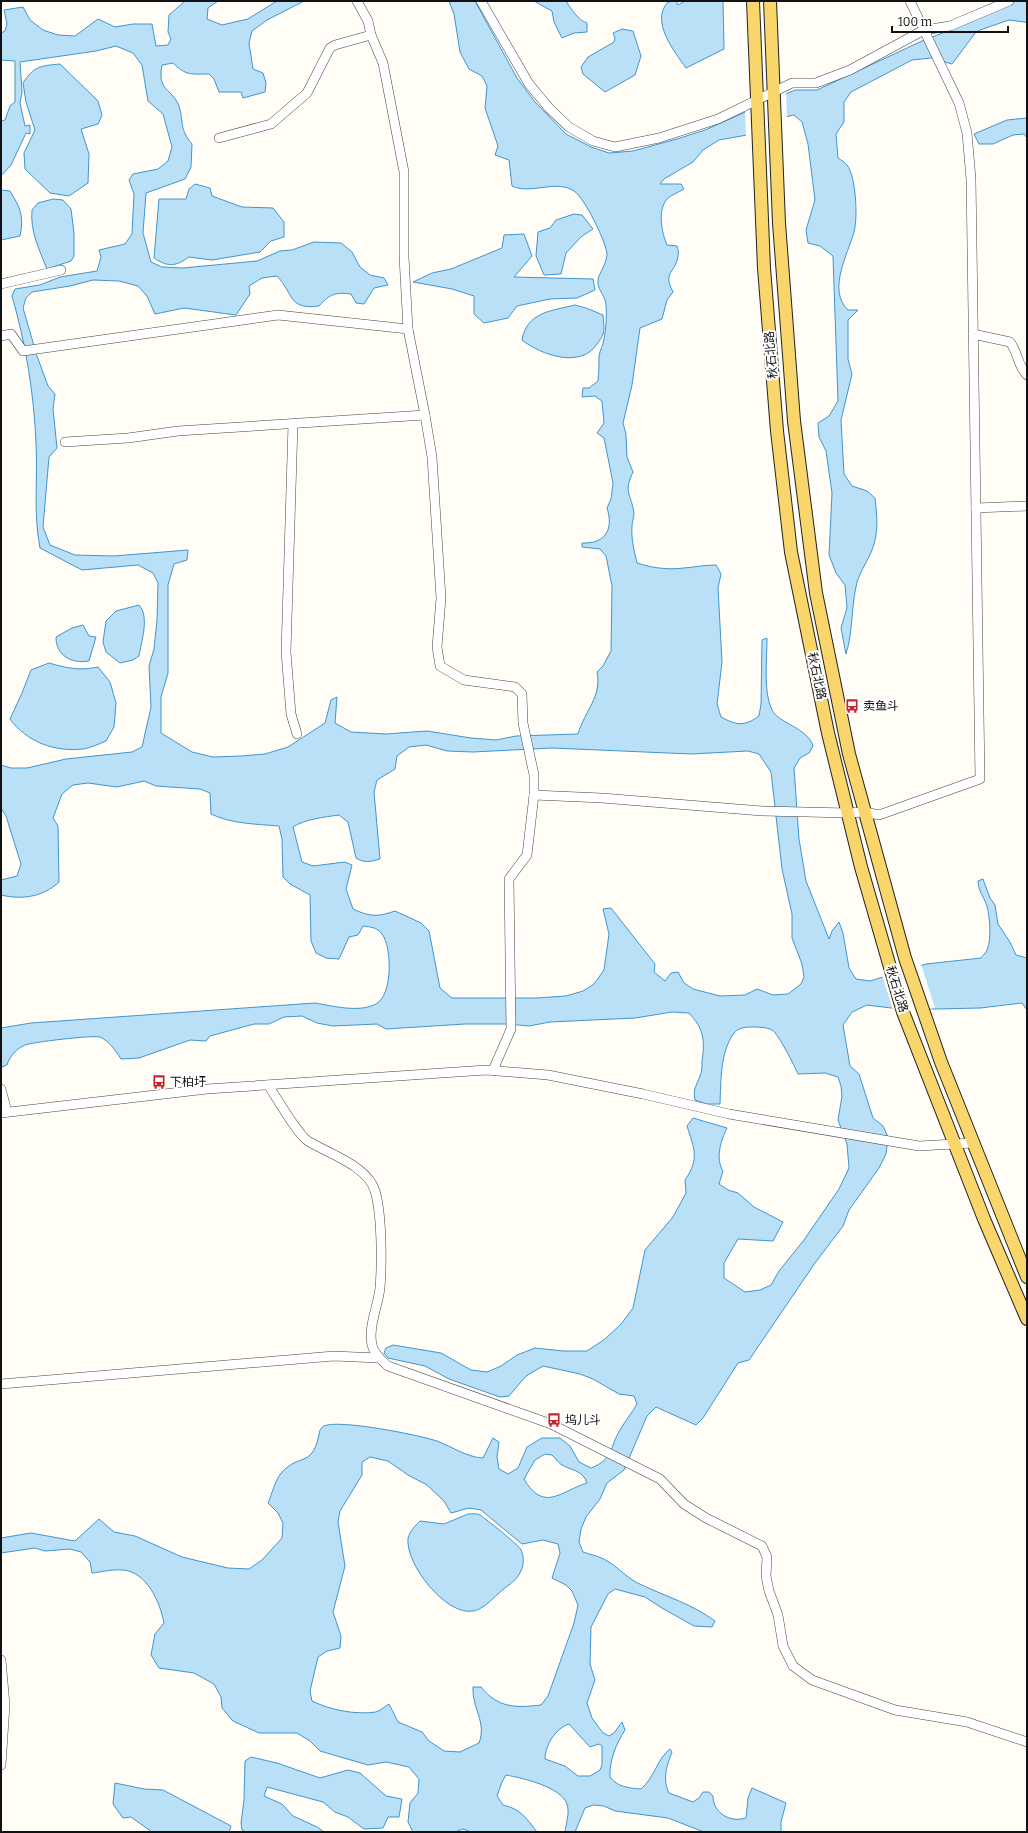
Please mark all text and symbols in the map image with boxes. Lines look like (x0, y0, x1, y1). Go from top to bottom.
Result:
scale bar (892, 8, 1008, 34)
text: 100 m (898, 15, 933, 29)
street label: 秋石北路 (762, 330, 780, 380)
street label: 秋石北路 (805, 651, 829, 701)
bus stop icon: 卖鱼斗 (844, 698, 860, 714)
place label: 卖鱼斗 (863, 699, 899, 713)
street label: 秋石北路 (883, 964, 911, 1014)
bus stop icon: 下柏圩 (151, 1074, 167, 1090)
place label: 下柏圩 (170, 1075, 206, 1089)
bus stop icon: 坞儿斗 (546, 1412, 562, 1428)
place label: 坞儿斗 (565, 1413, 601, 1427)

